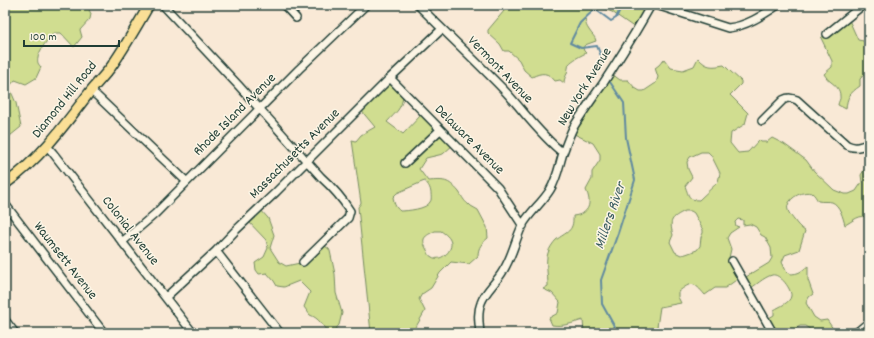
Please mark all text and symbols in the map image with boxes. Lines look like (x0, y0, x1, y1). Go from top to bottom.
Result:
scale bar (24, 22, 119, 48)
text: 100 m (30, 29, 57, 46)
street label: Vermont Avenue (463, 32, 537, 108)
street label: New York Avenue (553, 44, 617, 130)
street label: Diamond Hill Road (28, 57, 102, 143)
street label: Rhode Island Avenue (189, 69, 281, 161)
street label: Delaware Avenue (429, 100, 509, 180)
street label: Massachusetts Avenue (245, 104, 345, 204)
water label: Millers River (589, 178, 633, 252)
street label: Colonial Avenue (97, 192, 163, 270)
street label: Waumsett Avenue (28, 218, 102, 304)

